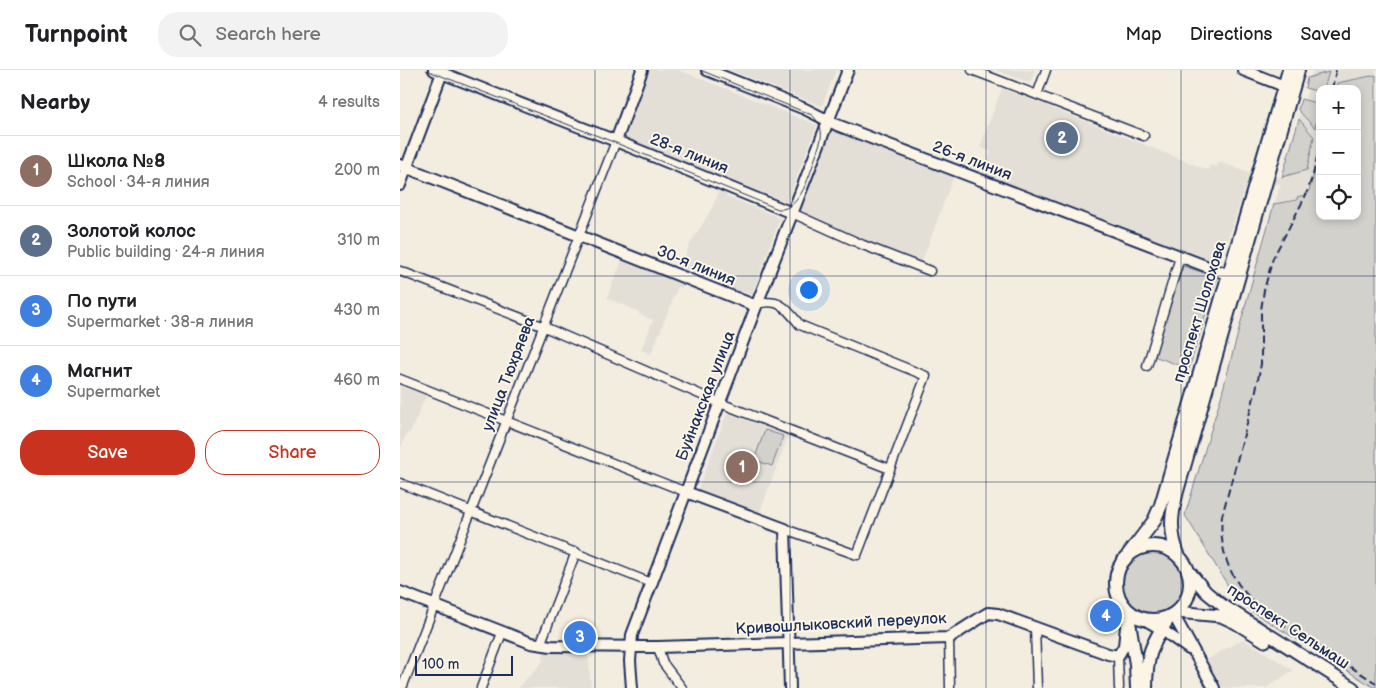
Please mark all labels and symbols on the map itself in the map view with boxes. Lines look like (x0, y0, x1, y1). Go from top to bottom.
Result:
pin: 2 (1046, 119, 1078, 157)
street label: 28-я линия (647, 130, 731, 178)
street label: 26-я линия (930, 137, 1014, 185)
street label: проспект Шолохова (1169, 238, 1231, 385)
street label: 30-я линия (654, 242, 738, 290)
your location (796, 277, 822, 303)
street label: улица Тюхряева (478, 313, 540, 434)
street label: Буйнакская улица (673, 328, 740, 464)
pin: 1 (726, 448, 758, 486)
street label: проспект Сельмаш (1223, 580, 1353, 674)
pin: 4 (1090, 597, 1122, 635)
street label: Кривошлыковский переулок (735, 609, 947, 639)
pin: 3 (564, 618, 596, 656)
scale bar (415, 653, 512, 676)

